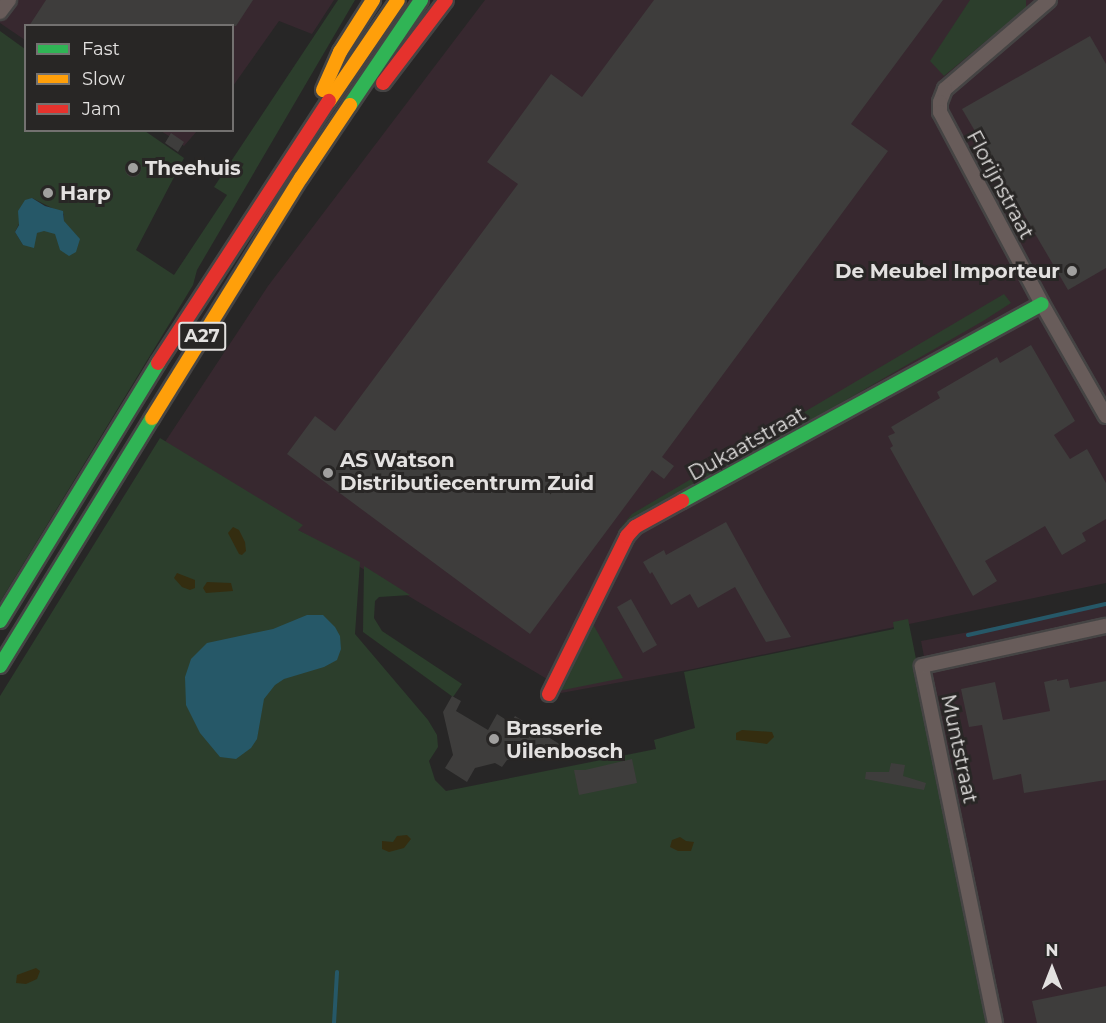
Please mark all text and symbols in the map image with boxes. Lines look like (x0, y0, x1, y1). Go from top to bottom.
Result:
legend (24, 24, 234, 132)
text: Fast (82, 38, 120, 60)
text: Slow (82, 68, 125, 90)
text: Jam (82, 98, 121, 120)
street label: Florijnstraat (961, 127, 1039, 243)
place label: Theehuis (145, 156, 241, 180)
marker: Theehuis (126, 161, 140, 175)
place label: Harp (60, 181, 111, 205)
marker: Harp (41, 186, 55, 200)
place label: De Meubel Importeur (835, 259, 1060, 283)
marker: De Meubel Importeur (1065, 264, 1079, 278)
road number: A27 (178, 321, 226, 351)
street label: Dukaatstraat (684, 402, 810, 486)
place label: AS Watson Distributiecentrum Zuid (340, 449, 594, 496)
marker: AS Watson Distributiecentrum Zuid (321, 466, 335, 480)
street label: Muntstraat (936, 692, 982, 806)
place label: Brasserie Uilenbosch (506, 716, 623, 763)
marker: Brasserie Uilenbosch (487, 732, 501, 746)
north arrow (1022, 939, 1082, 999)
text: N (1046, 941, 1058, 960)

